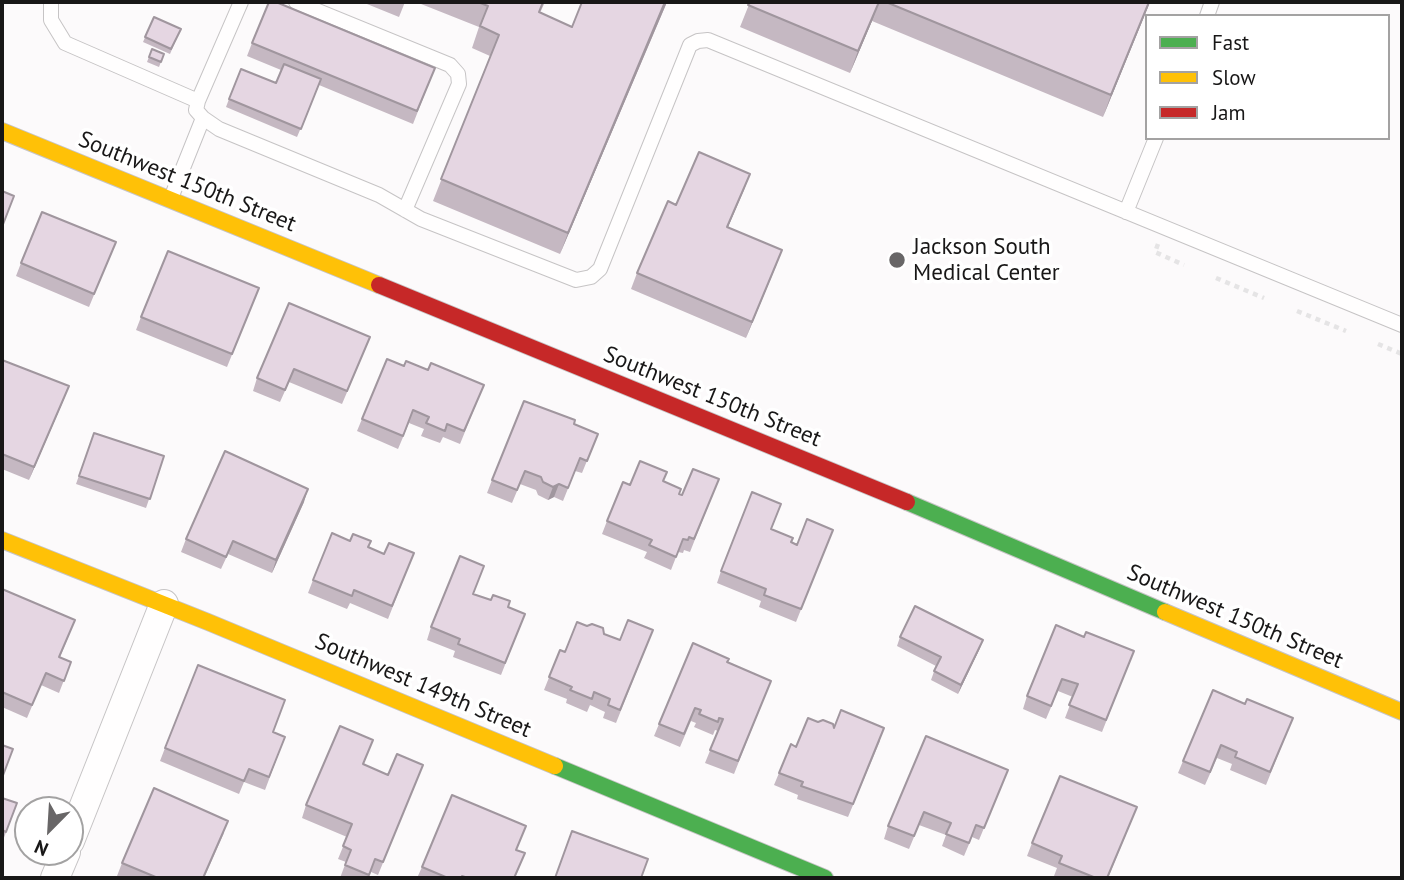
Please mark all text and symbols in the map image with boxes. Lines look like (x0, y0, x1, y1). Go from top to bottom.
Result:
legend (1145, 14, 1390, 140)
text: Fast (1212, 29, 1249, 56)
text: Slow (1212, 64, 1256, 91)
text: Jam (1212, 99, 1246, 126)
street label: Southwest 150th Street (74, 126, 300, 238)
place label: Jackson South Medical Center (913, 233, 1060, 287)
marker: Jackson South Medical Center (887, 250, 907, 270)
street label: Southwest 150th Street (599, 341, 825, 453)
street label: Southwest 150th Street (1123, 559, 1347, 675)
street label: Southwest 149th Street (311, 628, 535, 744)
north arrow (14, 796, 84, 866)
text: N (31, 835, 52, 862)

